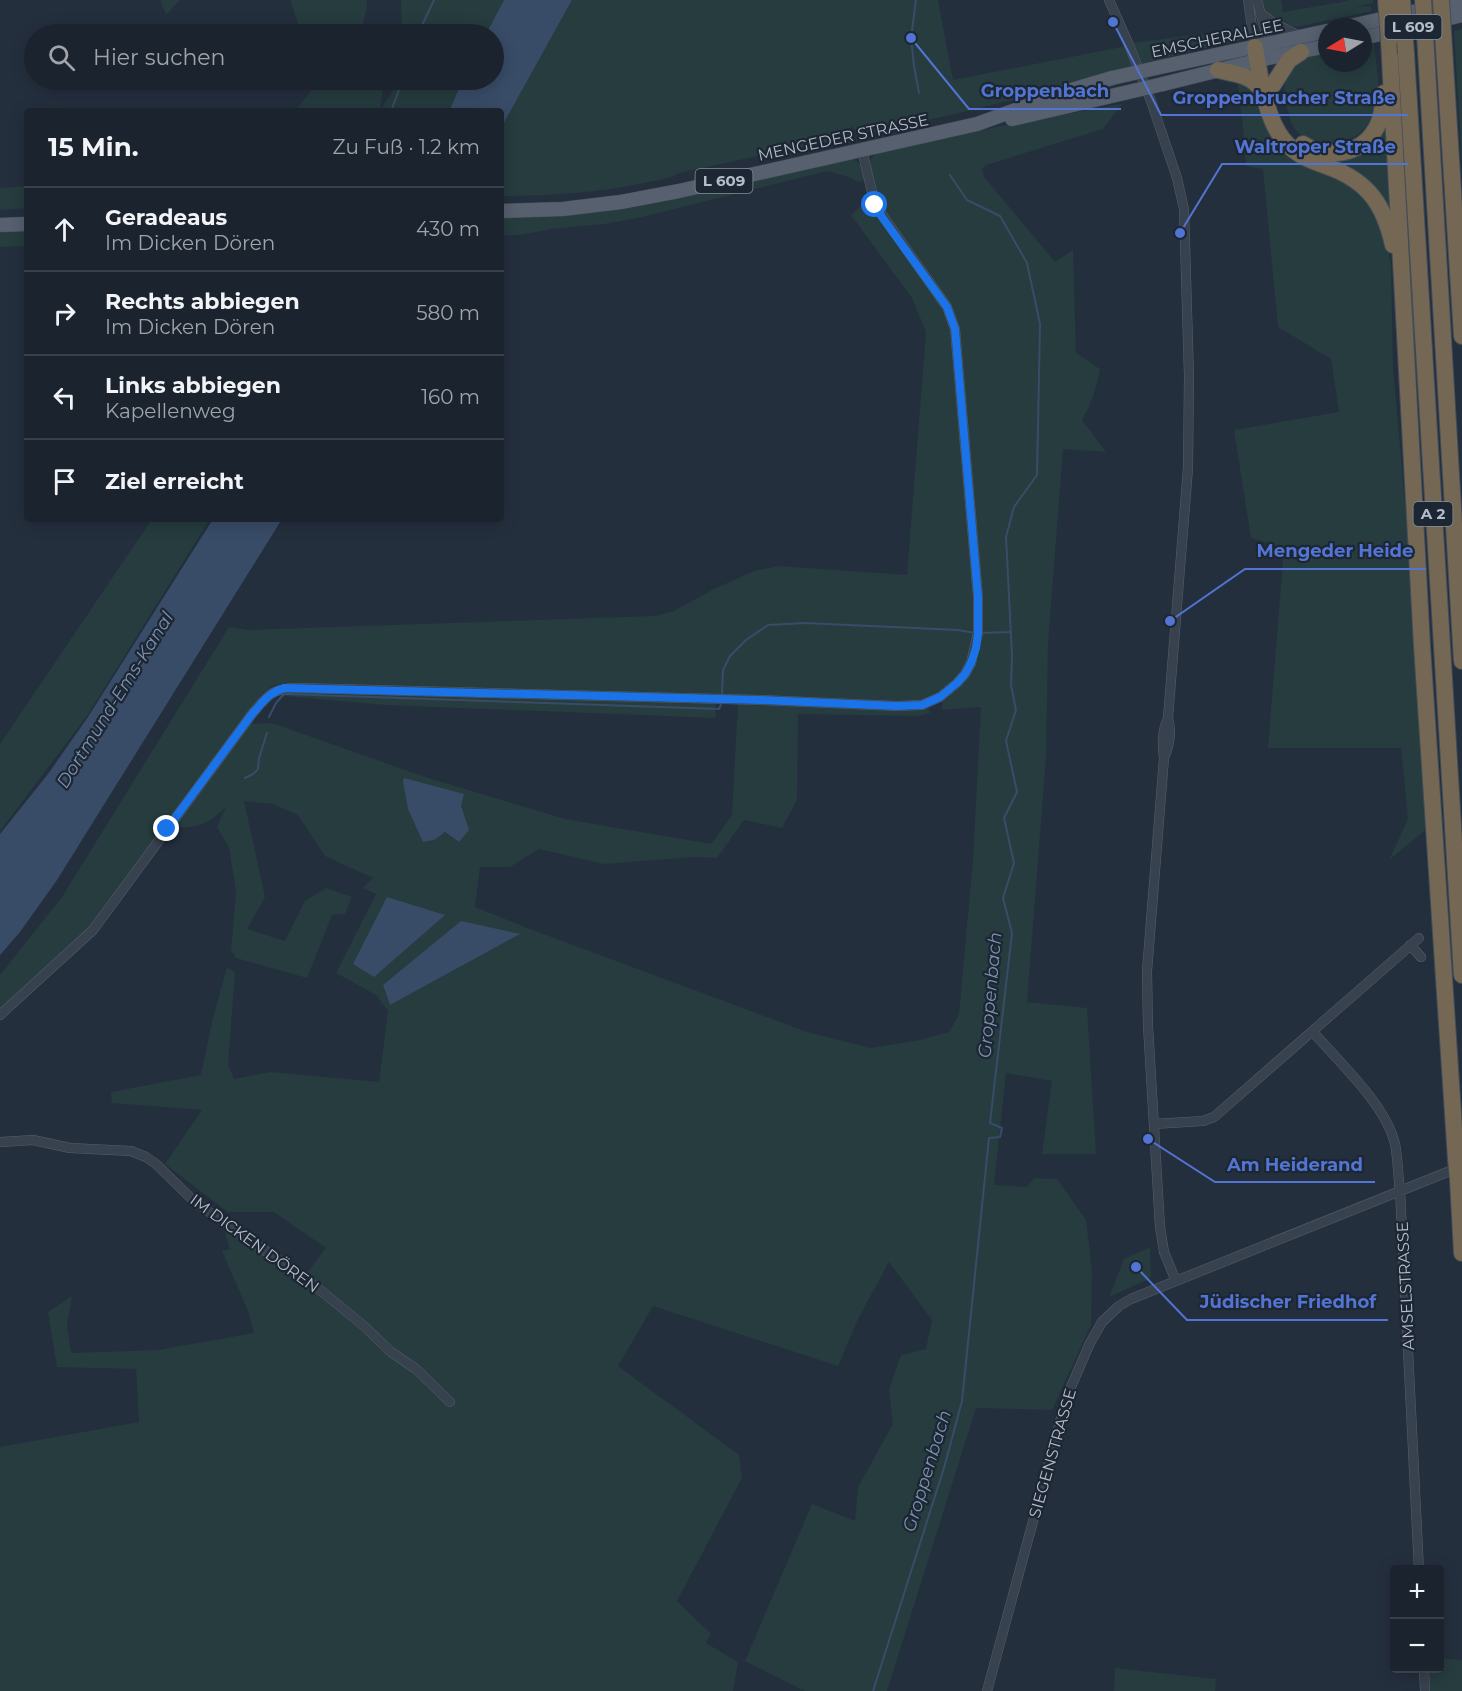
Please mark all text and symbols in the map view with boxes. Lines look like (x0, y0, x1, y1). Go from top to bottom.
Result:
street label: EMSCHERALLEE (1150, 15, 1285, 62)
road number: L 609 (1384, 15, 1442, 39)
north arrow (1318, 18, 1372, 72)
search box (24, 24, 504, 90)
icon: search (45, 41, 78, 74)
text: Hier suchen (93, 44, 225, 71)
callout: Groppenbach (969, 73, 1121, 109)
callout: Groppenbrucher Straße (1161, 79, 1408, 115)
text: Groppenbach (981, 80, 1109, 102)
text: Groppenbrucher Straße (1172, 87, 1396, 109)
street label: MENGEDER STRASSE (756, 110, 930, 165)
callout: Waltroper Straße (1222, 128, 1408, 164)
text: 15 Min. (48, 131, 138, 163)
text: Zu Fuß · 1.2 km (333, 135, 480, 159)
text: Waltroper Straße (1234, 136, 1396, 158)
road number: L 609 (696, 169, 752, 193)
route start (861, 191, 887, 217)
text: Geradeaus (105, 204, 227, 231)
icon: ahead (48, 213, 81, 246)
text: 430 m (416, 217, 480, 241)
text: Im Dicken Dören (105, 231, 275, 255)
text: Rechts abbiegen (105, 288, 300, 315)
icon: right (48, 297, 81, 330)
text: 580 m (416, 301, 480, 325)
text: Im Dicken Dören (105, 315, 275, 339)
text: Links abbiegen (105, 372, 281, 399)
icon: left (48, 381, 81, 414)
text: 160 m (421, 385, 480, 409)
text: Kapellenweg (105, 399, 236, 423)
icon: arrive (48, 465, 81, 498)
text: Ziel erreicht (105, 468, 244, 495)
road number: A 2 (1414, 502, 1452, 526)
callout: Mengeder Heide (1245, 533, 1426, 569)
text: Mengeder Heide (1257, 540, 1413, 562)
water label: Dortmund-Ems-Kanal (52, 608, 178, 792)
route end (153, 815, 179, 841)
water label: Groppenbach (974, 931, 1006, 1059)
callout: Am Heiderand (1215, 1146, 1375, 1182)
text: Am Heiderand (1226, 1154, 1363, 1176)
street label: IM DICKEN DÖREN (186, 1189, 324, 1297)
street label: AMSELSTRASSE (1393, 1221, 1418, 1351)
callout: Jüdischer Friedhof (1187, 1284, 1388, 1320)
text: Jüdischer Friedhof (1199, 1291, 1377, 1313)
street label: SIEGENSTRASSE (1025, 1386, 1080, 1520)
water label: Groppenbach (898, 1407, 956, 1535)
map controls (1390, 1565, 1444, 1673)
button: + (1390, 1565, 1444, 1619)
button: − (1390, 1619, 1444, 1673)

